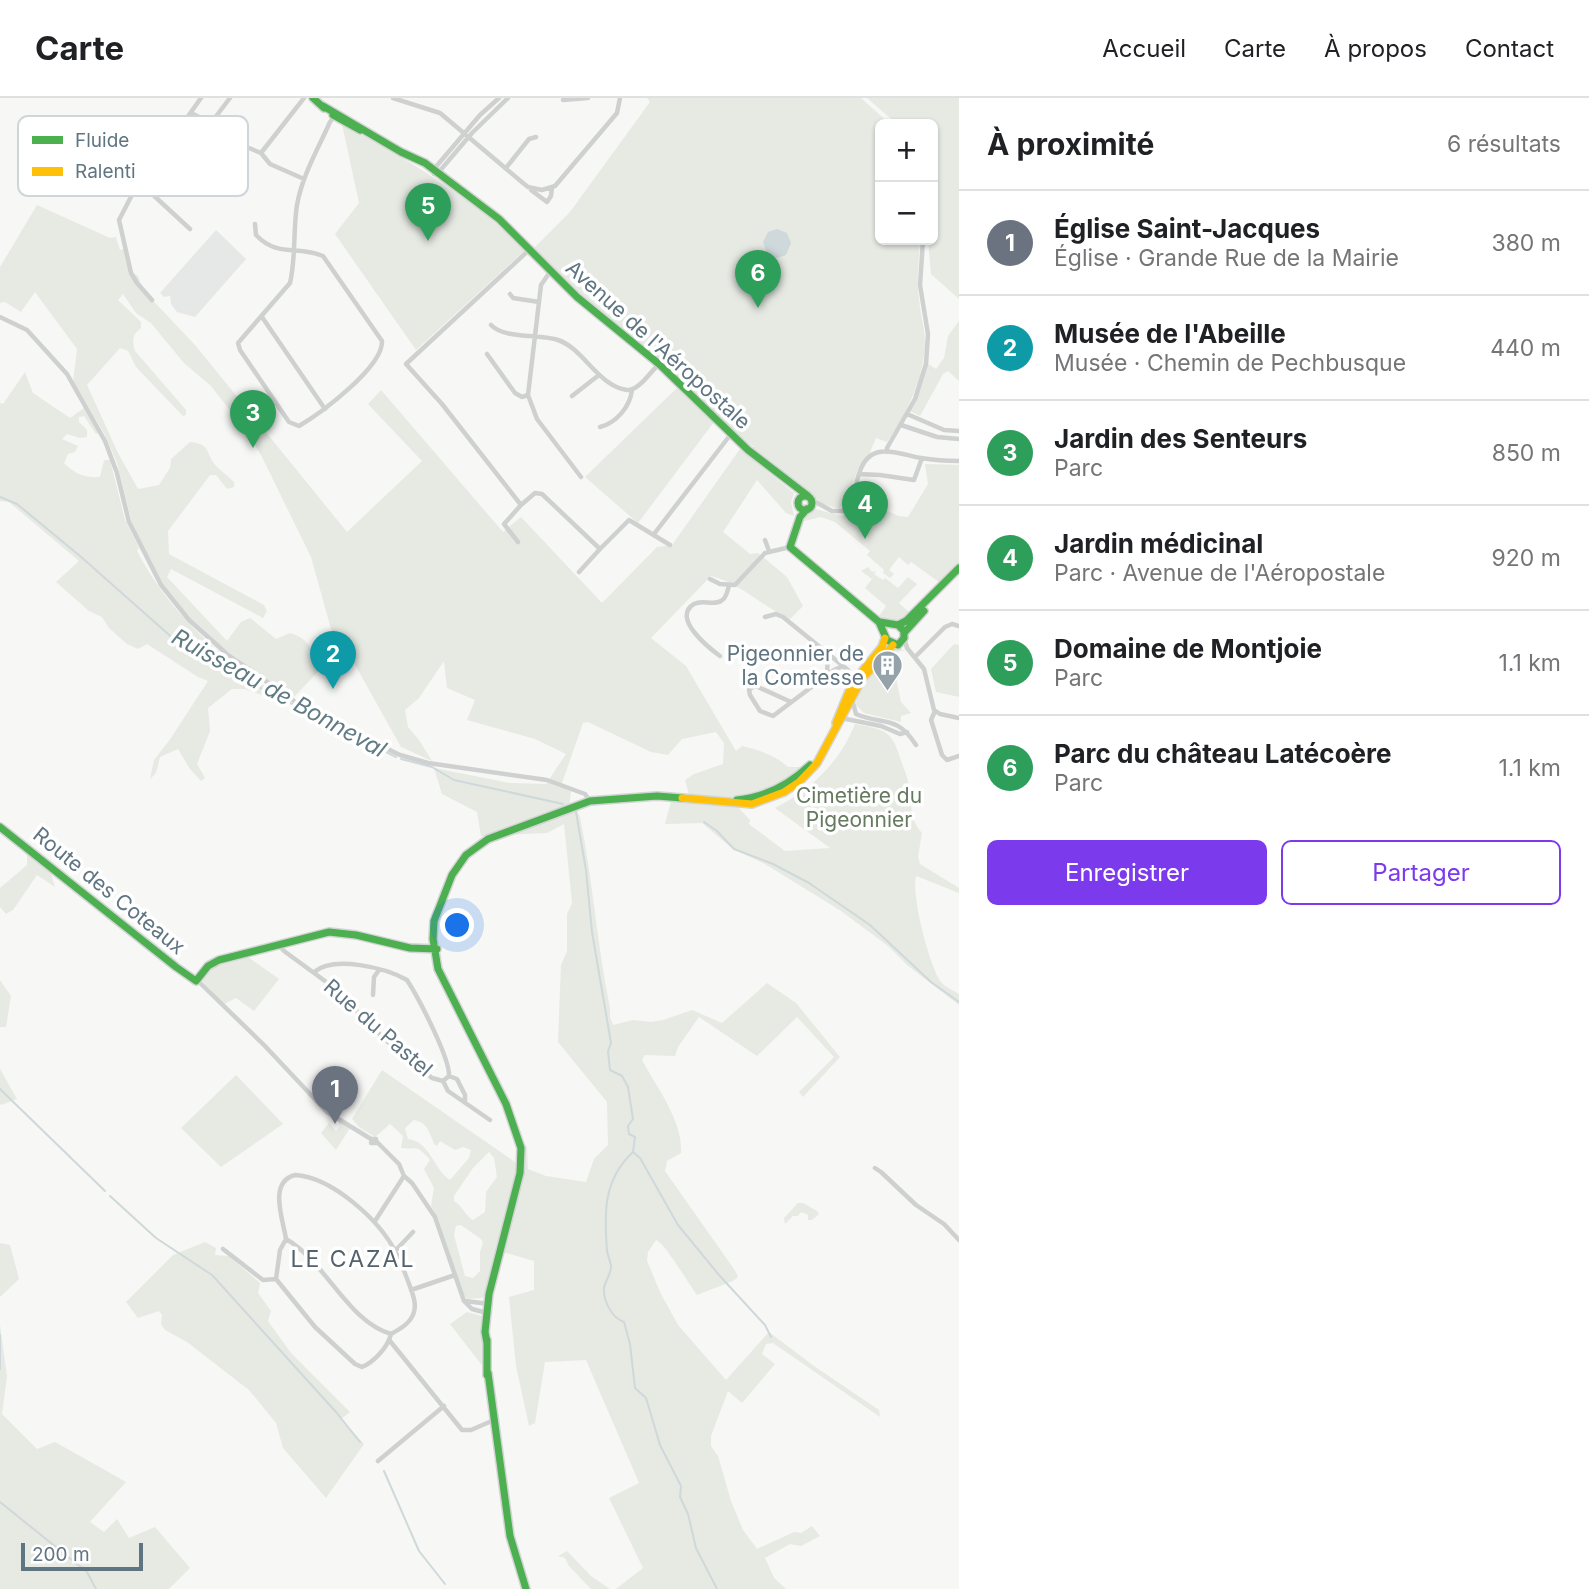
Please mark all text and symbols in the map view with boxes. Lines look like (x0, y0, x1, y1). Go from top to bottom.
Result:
text: Carte (35, 28, 124, 68)
text: Accueil (1102, 34, 1186, 63)
text: Carte (1224, 34, 1286, 63)
text: À propos (1324, 34, 1427, 63)
text: Contact (1465, 34, 1554, 63)
legend (18, 116, 248, 196)
map controls (875, 119, 938, 245)
button: + (875, 119, 938, 182)
text: À proximité (987, 126, 1154, 162)
text: Fluide (75, 129, 129, 152)
text: 6 résultats (1447, 130, 1561, 158)
text: Ralenti (75, 160, 136, 183)
button: − (875, 182, 938, 245)
pin: 5 (405, 183, 451, 241)
text: Église Saint-Jacques (1054, 213, 1320, 244)
text: 1 (1005, 229, 1015, 257)
text: 380 m (1491, 229, 1561, 257)
text: Église · Grande Rue de la Mairie (1054, 244, 1399, 272)
pin: 6 (735, 250, 781, 308)
street label: Avenue de l'Aéropostale (561, 255, 756, 434)
text: Musée de l'Abeille (1054, 318, 1286, 349)
text: 2 (1003, 334, 1017, 362)
text: 440 m (1490, 334, 1561, 362)
text: Musée · Chemin de Pechbusque (1054, 349, 1406, 377)
pin: 3 (230, 390, 276, 448)
text: Jardin des Senteurs (1054, 423, 1307, 454)
text: 3 (1003, 439, 1017, 467)
text: 850 m (1492, 439, 1561, 467)
text: Parc (1054, 454, 1103, 482)
pin: 4 (842, 481, 888, 539)
text: Jardin médicinal (1054, 528, 1263, 559)
text: 4 (1002, 544, 1018, 572)
text: 920 m (1492, 544, 1561, 572)
text: Parc · Avenue de l'Aéropostale (1054, 559, 1385, 587)
water label: Ruisseau de Bonneval (167, 622, 391, 764)
pin: 2 (310, 631, 356, 689)
text: Domaine de Montjoie (1054, 633, 1322, 664)
place label: Pigeonnier de la Comtesse (727, 641, 864, 690)
building icon: Pigeonnier de la Comtesse (870, 649, 904, 693)
text: 5 (1003, 649, 1017, 677)
text: 1.1 km (1498, 649, 1561, 677)
text: Parc (1054, 664, 1103, 692)
text: Parc du château Latécoère (1054, 738, 1392, 769)
text: 6 (1003, 754, 1017, 782)
text: 1.1 km (1498, 754, 1561, 782)
text: Parc (1054, 769, 1103, 797)
park label: Cimetière du Pigeonnier (796, 783, 922, 832)
street label: Route des Coteaux (28, 822, 190, 959)
button: Enregistrer (987, 840, 1267, 905)
button: Partager (1281, 840, 1561, 905)
your location (440, 908, 474, 942)
street label: Rue du Pastel (319, 974, 438, 1082)
pin: 1 (312, 1066, 358, 1124)
district label: LE CAZAL (291, 1245, 415, 1273)
scale bar (21, 1540, 144, 1572)
text: 200 m (32, 1543, 90, 1566)

